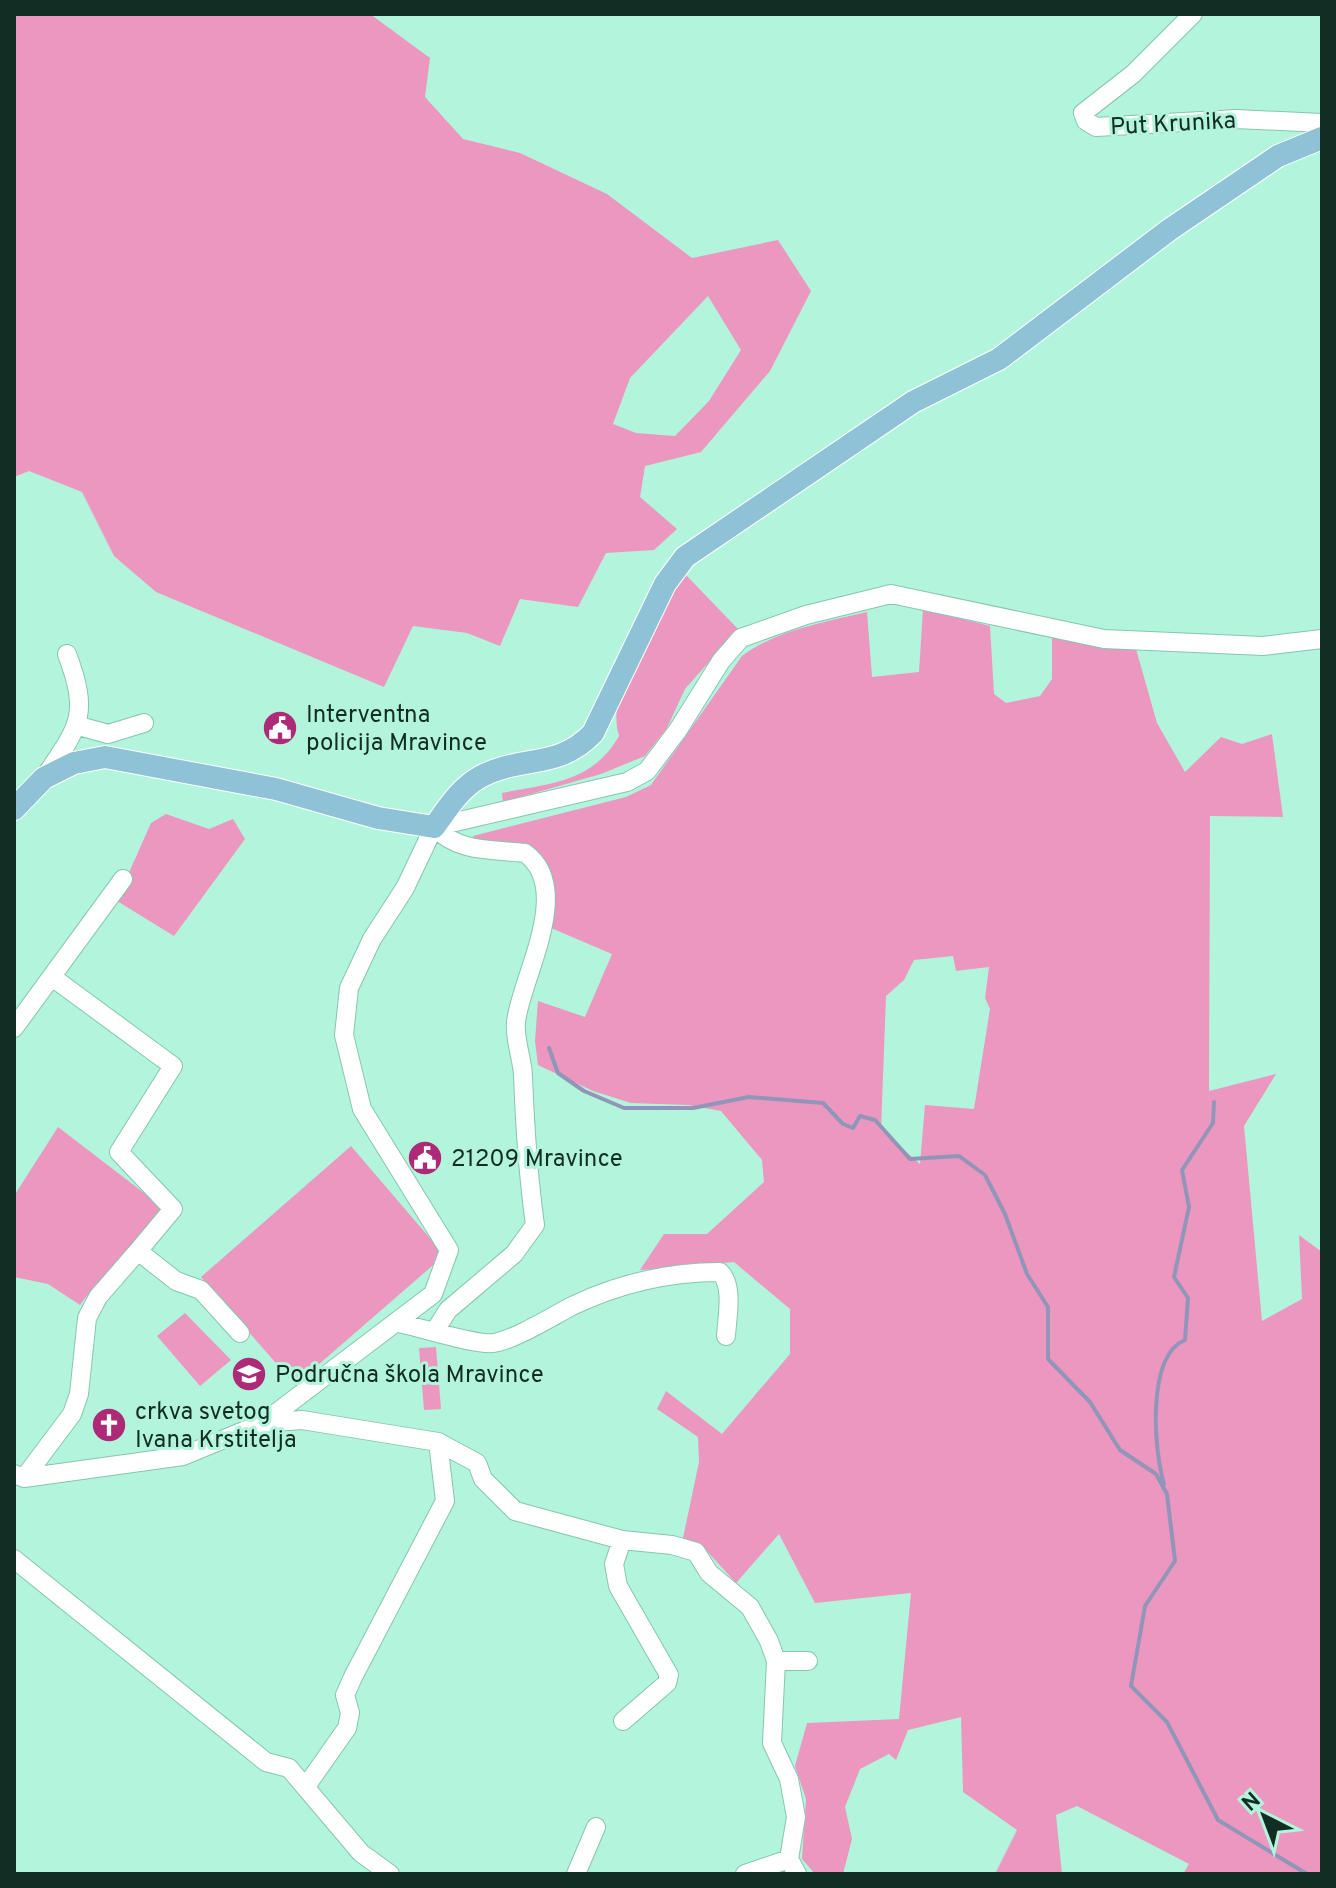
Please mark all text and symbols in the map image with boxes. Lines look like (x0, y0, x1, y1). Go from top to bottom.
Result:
street label: Put Krunika (1109, 107, 1237, 143)
place label: Interventna policija Mravince (306, 701, 487, 759)
public building icon: Interventna policija Mravince (261, 709, 299, 747)
public building icon: 21209 Mravince (406, 1139, 444, 1177)
place label: 21209 Mravince (451, 1145, 623, 1175)
school or university icon: Područna škola Mravince (230, 1355, 268, 1393)
place label: Područna škola Mravince (275, 1361, 544, 1391)
place label: crkva svetog Ivana Krstitelja (135, 1398, 297, 1456)
church icon: crkva svetog Ivana Krstitelja (90, 1406, 128, 1444)
north arrow (1224, 1776, 1304, 1856)
text: N (1237, 1788, 1267, 1818)

